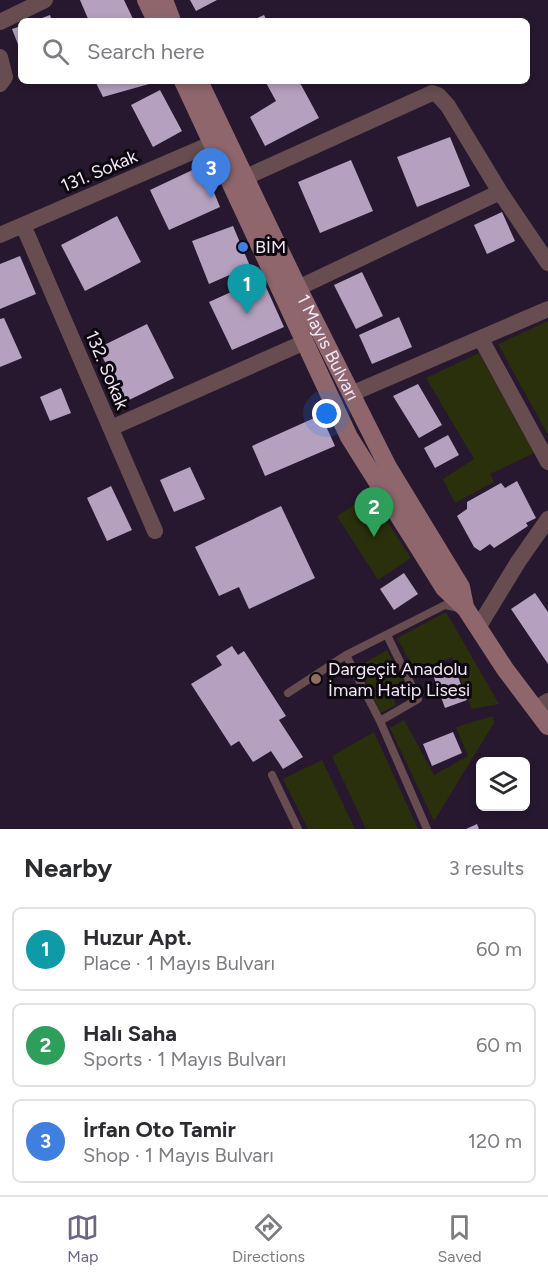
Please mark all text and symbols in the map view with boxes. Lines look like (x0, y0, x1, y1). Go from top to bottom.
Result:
search box (18, 18, 530, 84)
icon: search (39, 35, 72, 68)
text: Search here (87, 38, 205, 65)
street label: 131. Sokak (58, 145, 141, 197)
pin: 3 (192, 148, 230, 198)
place label: BİM (255, 236, 286, 258)
marker: BİM (236, 240, 250, 254)
pin: 1 (228, 264, 266, 314)
street label: 1 Mayıs Bulvarı (292, 291, 364, 404)
street label: 132. Sokak (81, 327, 134, 413)
your location (312, 399, 341, 428)
pin: 2 (354, 488, 394, 537)
place label: Dargeçit Anadolu İmam Hatip Lisesi (328, 658, 470, 701)
marker: Dargeçit Anadolu İmam Hatip Lisesi (309, 672, 323, 686)
map controls (476, 757, 530, 811)
button: layers (476, 757, 530, 811)
text: Nearby (24, 852, 112, 884)
text: 3 results (449, 856, 524, 880)
text: Huzur Apt. (83, 924, 192, 951)
text: 1 (41, 937, 50, 961)
text: 60 m (476, 937, 522, 961)
text: Place · 1 Mayıs Bulvarı (83, 951, 275, 975)
text: Halı Saha (83, 1020, 177, 1047)
text: 2 (40, 1033, 51, 1057)
text: 60 m (476, 1033, 522, 1057)
text: Sports · 1 Mayıs Bulvarı (83, 1047, 286, 1071)
text: İrfan Oto Tamir (83, 1116, 236, 1143)
text: 3 (40, 1129, 51, 1153)
text: 120 m (468, 1129, 522, 1153)
text: Shop · 1 Mayıs Bulvarı (83, 1143, 274, 1167)
tab: Map (66, 1211, 99, 1266)
tab: Directions (232, 1211, 305, 1266)
tab: Saved (438, 1211, 482, 1266)

